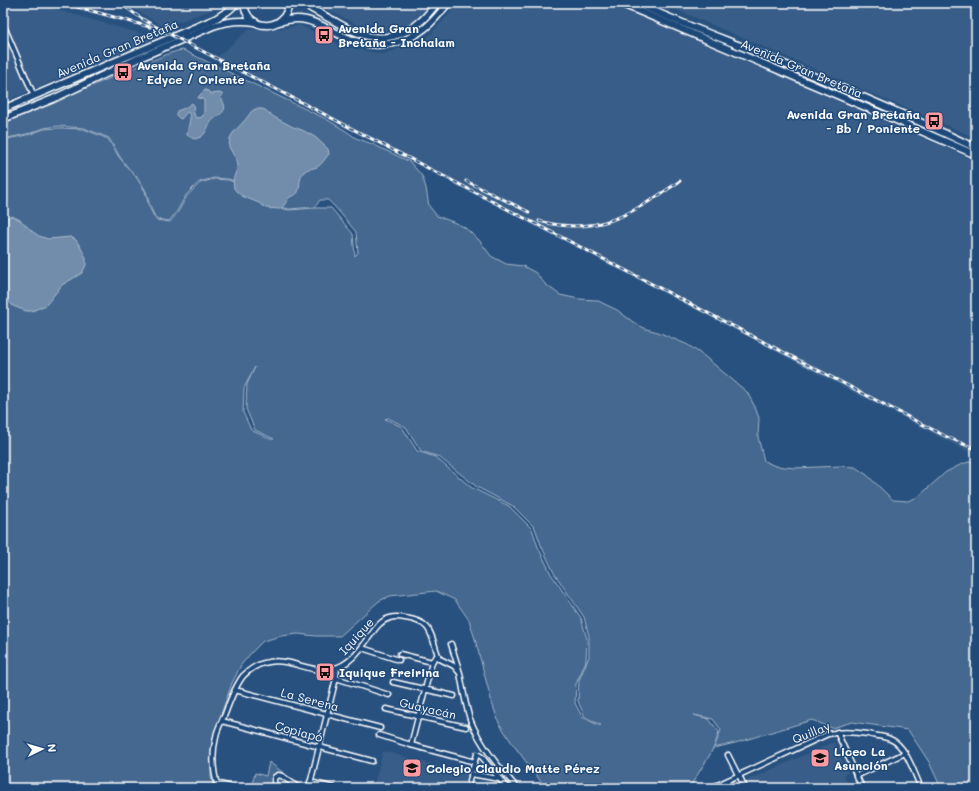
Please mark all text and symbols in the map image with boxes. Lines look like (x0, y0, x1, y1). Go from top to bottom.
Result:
street label: Avenida Gran Bretaña (54, 15, 180, 81)
place label: Avenida Gran Bretaña - Inchalam (338, 20, 455, 50)
bus stop icon: Avenida Gran Bretaña - Inchalam (313, 24, 335, 46)
street label: Avenida Gran Bretaña (739, 35, 865, 101)
place label: Avenida Gran Bretaña - Edyce / Oriente (137, 57, 271, 87)
bus stop icon: Avenida Gran Bretaña - Edyce / Oriente (112, 61, 134, 83)
place label: Avenida Gran Bretaña - Bb / Poniente (786, 106, 920, 136)
bus stop icon: Avenida Gran Bretaña - Bb / Poniente (923, 110, 945, 132)
street label: Iquique (335, 614, 377, 658)
bus stop icon: Iquique Freirina (314, 661, 336, 683)
place label: Iquique Freirina (339, 664, 440, 680)
street label: La Serena (279, 684, 341, 714)
street label: Guayacán (398, 694, 458, 722)
street label: Copiapó (273, 717, 325, 745)
street label: Quillay (790, 717, 832, 747)
north arrow (22, 729, 62, 769)
text: N (45, 743, 60, 753)
place label: Liceo La Asunción (834, 743, 888, 773)
school or university icon: Liceo La Asunción (809, 747, 831, 769)
school or university icon: Colegio Claudio Matte Pérez (401, 757, 423, 779)
place label: Colegio Claudio Matte Pérez (426, 760, 600, 776)

